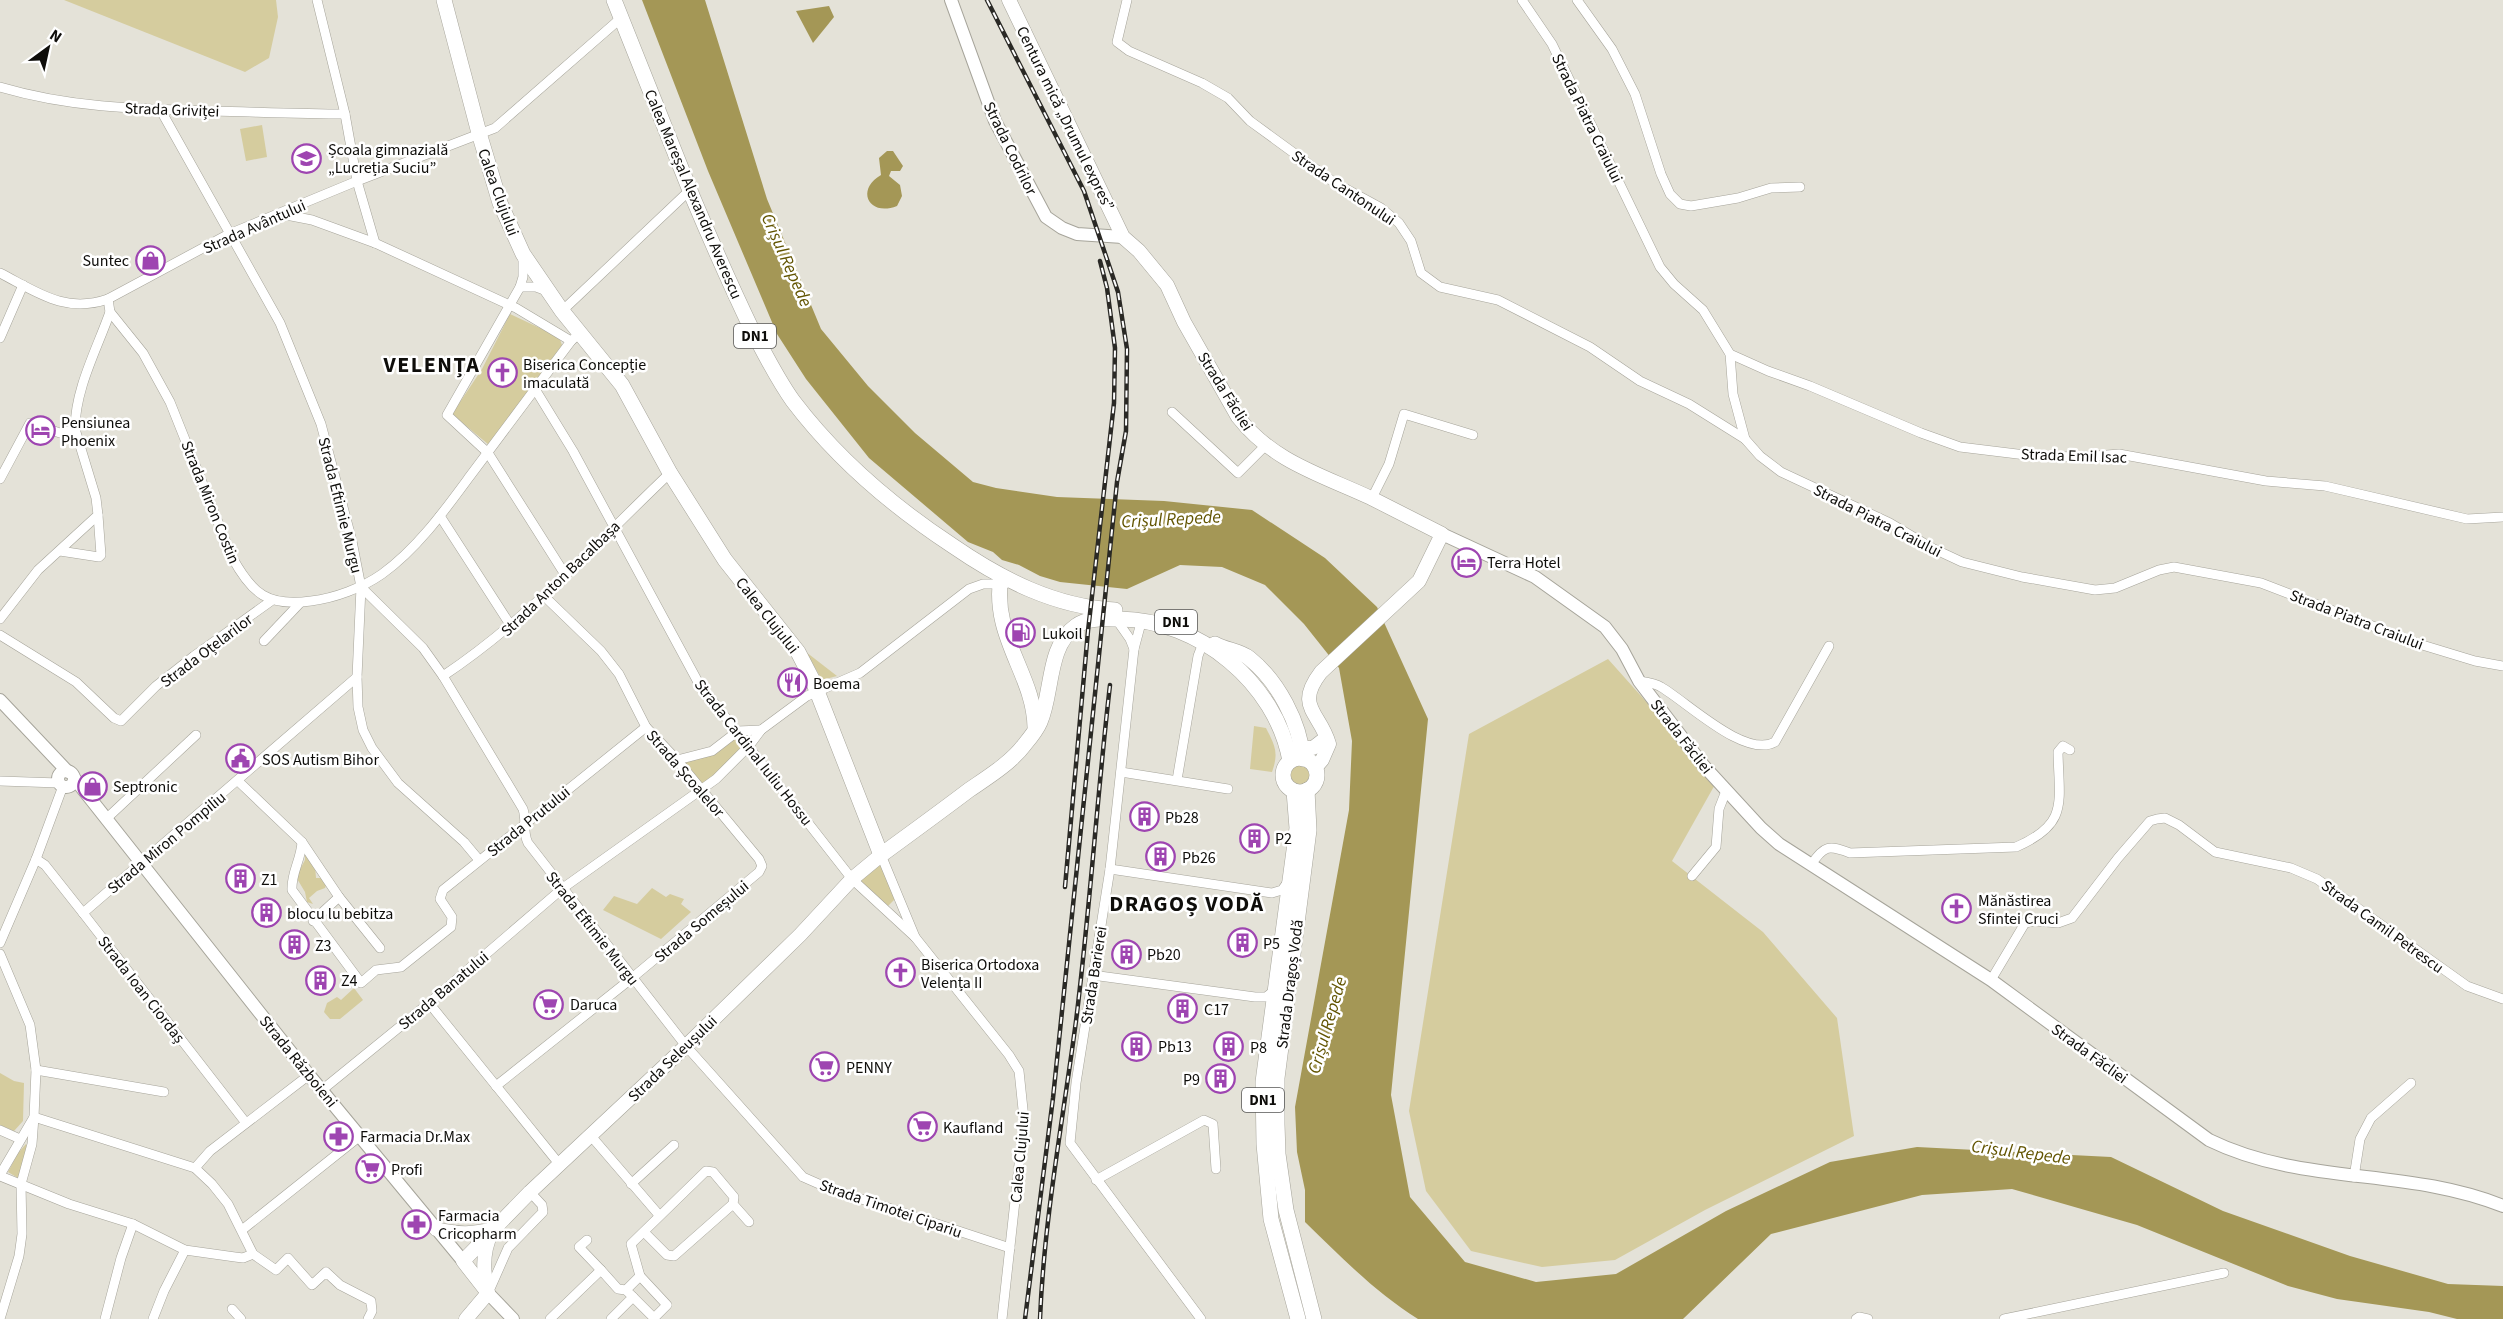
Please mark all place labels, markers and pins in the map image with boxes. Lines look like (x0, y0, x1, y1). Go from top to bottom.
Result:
place label: Școala gimnazială „Lucreția Suciu” (328, 139, 448, 179)
school or university icon: Școala gimnazială „Lucreția Suciu” (291, 142, 323, 174)
shop icon: Suntec (134, 244, 166, 276)
place label: Suntec (83, 250, 129, 272)
place label: Biserica Concepție imaculată (523, 354, 646, 394)
church icon: Biserica Concepție imaculată (486, 357, 518, 389)
place label: Pensiunea Phoenix (61, 412, 130, 452)
hotel icon: Pensiunea Phoenix (24, 415, 56, 447)
hotel icon: Terra Hotel (1450, 546, 1482, 578)
place label: Terra Hotel (1487, 552, 1560, 574)
fuel station icon: Lukoil (1005, 617, 1037, 649)
place label: Lukoil (1042, 623, 1083, 645)
restaurant icon: Boema (776, 667, 808, 699)
place label: Boema (813, 673, 860, 695)
public building icon: SOS Autism Bihor (225, 743, 257, 775)
place label: SOS Autism Bihor (262, 749, 379, 771)
shop icon: Septronic (76, 770, 108, 802)
place label: Septronic (113, 776, 178, 798)
building icon: Pb28 (1128, 801, 1160, 833)
place label: Pb28 (1165, 807, 1199, 829)
building icon: P2 (1238, 822, 1270, 854)
place label: P2 (1275, 828, 1292, 850)
building icon: Pb26 (1145, 841, 1177, 873)
place label: Pb26 (1182, 847, 1216, 869)
building icon: Z1 (224, 863, 256, 895)
place label: Z1 (261, 869, 278, 891)
place label: Mănăstirea Sfintei Cruci (1978, 890, 2059, 930)
church icon: Mănăstirea Sfintei Cruci (1941, 893, 1973, 925)
building icon: blocu lu bebitza (250, 897, 282, 929)
place label: blocu lu bebitza (287, 903, 393, 925)
building icon: P5 (1226, 927, 1258, 959)
building icon: Z3 (278, 929, 310, 961)
place label: P5 (1263, 933, 1280, 955)
place label: Z3 (315, 935, 332, 957)
building icon: Pb20 (1110, 938, 1142, 970)
place label: Pb20 (1147, 944, 1181, 966)
place label: Biserica Ortodoxa Velența II (921, 954, 1039, 994)
church icon: Biserica Ortodoxa Velența II (884, 957, 916, 989)
building icon: Z4 (304, 964, 336, 996)
place label: Z4 (341, 970, 358, 992)
supermarket icon: Daruca (533, 988, 565, 1020)
building icon: C17 (1167, 993, 1199, 1025)
place label: Daruca (570, 994, 617, 1016)
place label: C17 (1204, 999, 1229, 1021)
building icon: Pb13 (1121, 1030, 1153, 1062)
building icon: P8 (1213, 1031, 1245, 1063)
place label: Pb13 (1158, 1036, 1192, 1058)
place label: P8 (1250, 1037, 1267, 1059)
supermarket icon: PENNY (809, 1051, 841, 1083)
place label: PENNY (846, 1057, 892, 1079)
building icon: P9 (1205, 1063, 1237, 1095)
place label: P9 (1183, 1069, 1200, 1091)
supermarket icon: Kaufland (906, 1111, 938, 1143)
place label: Kaufland (943, 1117, 1003, 1139)
pharmacy icon: Farmacia Dr.Max (323, 1120, 355, 1152)
place label: Farmacia Dr.Max (360, 1126, 470, 1148)
supermarket icon: Profi (354, 1153, 386, 1185)
place label: Profi (391, 1159, 423, 1181)
place label: Farmacia Cricopharm (438, 1205, 517, 1245)
pharmacy icon: Farmacia Cricopharm (401, 1208, 433, 1240)

